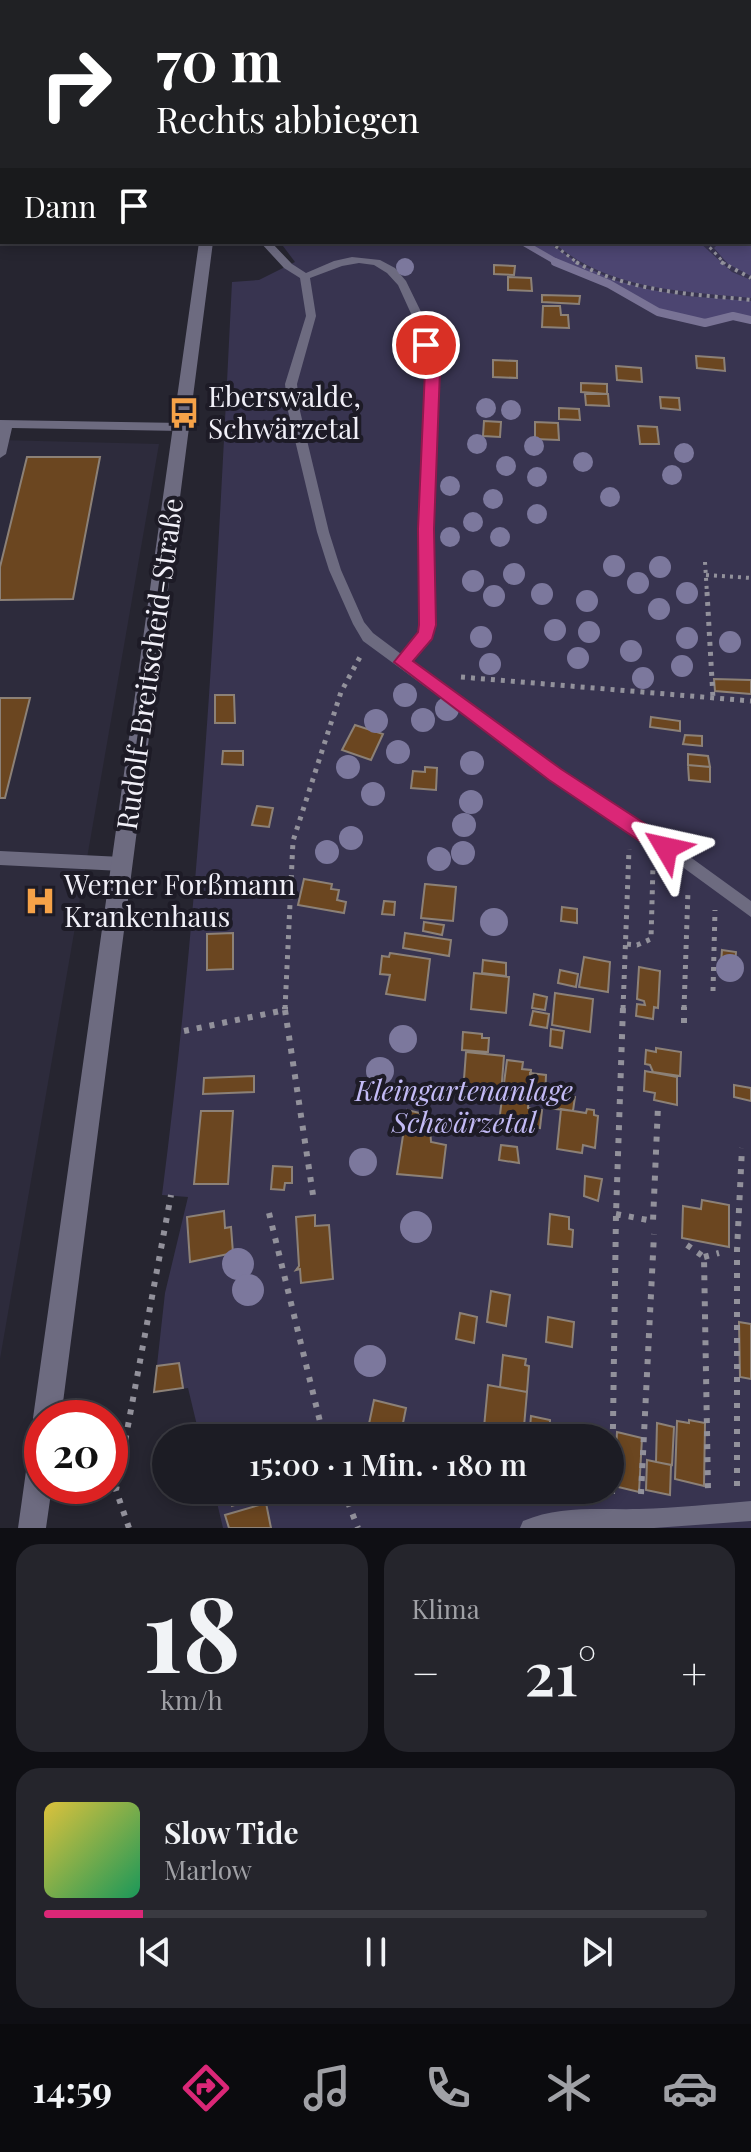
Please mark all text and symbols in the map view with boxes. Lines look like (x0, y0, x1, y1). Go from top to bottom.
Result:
text: 70 m (156, 22, 281, 97)
icon: right (24, 32, 128, 136)
text: Rechts abbiegen (156, 94, 420, 142)
icon: arrive (112, 184, 156, 228)
text: Dann (24, 186, 96, 226)
pin (392, 311, 460, 379)
icon: arrive (404, 323, 448, 367)
place label: Eberswalde, Schwärzetal (208, 377, 361, 446)
bus stop icon: Eberswalde, Schwärzetal (167, 396, 201, 430)
street label: Rudolf-Breitscheid-Straße (107, 496, 190, 832)
position arrow (624, 806, 708, 890)
place label: Werner Forßmann Krankenhaus (63, 865, 296, 934)
hospital icon: Werner Forßmann Krankenhaus (23, 884, 57, 918)
park label: Kleingartenanlage Schwärzetal (354, 1071, 573, 1140)
speed limit sign: 20 (24, 1400, 128, 1504)
text: 15:00 · 1 Min. · 180 m (249, 1444, 527, 1484)
text: 18 (143, 1560, 241, 1699)
text: Klima (412, 1591, 480, 1626)
text: 21° (525, 1631, 597, 1711)
text: − (412, 1642, 440, 1701)
text: + (681, 1642, 707, 1701)
text: km/h (161, 1682, 223, 1717)
text: Slow Tide (164, 1812, 299, 1852)
text: Marlow (164, 1852, 252, 1887)
icon: previous (133, 1930, 177, 1974)
icon: pause (354, 1930, 398, 1974)
icon: next (575, 1930, 619, 1974)
icon: directions (178, 2060, 234, 2116)
icon: music (299, 2060, 355, 2116)
icon: phone (420, 2060, 476, 2116)
icon: climate (541, 2060, 597, 2116)
icon: car (662, 2060, 718, 2116)
text: 14:59 (33, 2064, 112, 2112)

